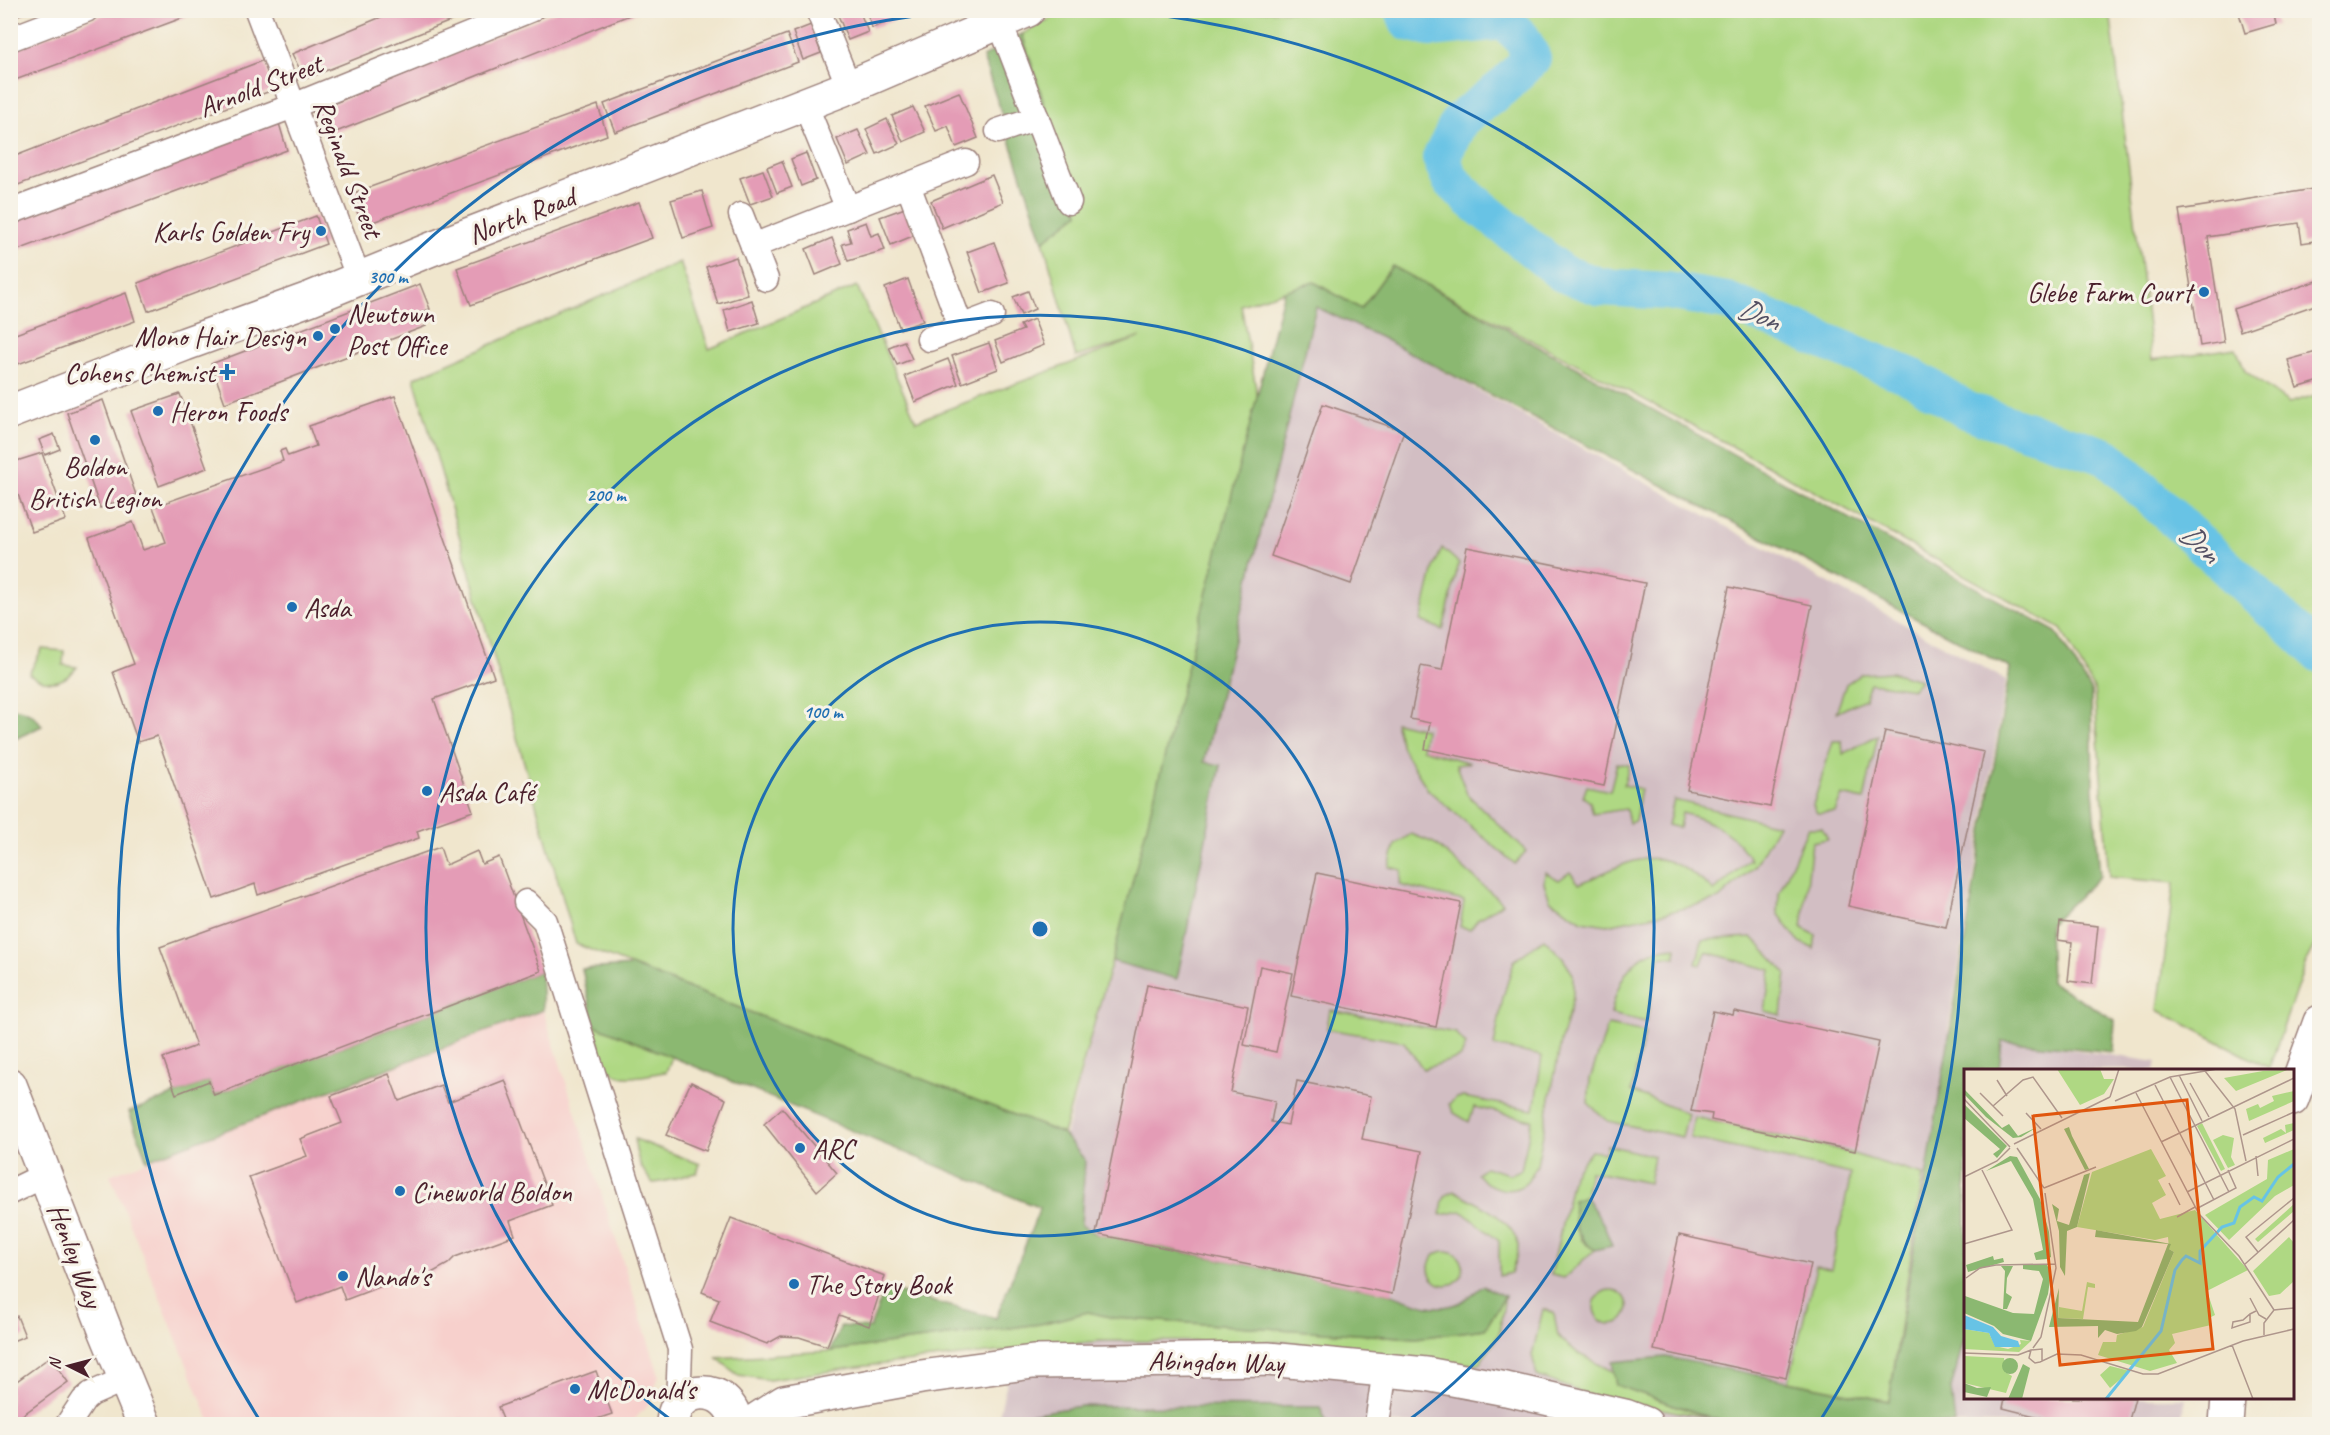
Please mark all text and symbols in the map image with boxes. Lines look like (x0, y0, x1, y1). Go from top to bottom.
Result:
street label: Arnold Street (194, 45, 329, 125)
street label: Reginald Street (306, 94, 392, 245)
street label: North Road (463, 178, 583, 252)
place label: Karls Golden Fry (153, 214, 311, 249)
marker: Karls Golden Fry (314, 224, 328, 238)
text: 300 m (369, 266, 409, 288)
place label: Glebe Farm Court (2027, 275, 2196, 310)
marker: Glebe Farm Court (2197, 285, 2211, 299)
water label: Don (1733, 289, 1788, 340)
place label: Newtown Post Office (347, 296, 448, 363)
place label: Mono Hair Design (135, 319, 306, 354)
marker: Newtown Post Office (328, 322, 342, 336)
marker: Mono Hair Design (311, 329, 325, 343)
place label: Cohens Chemist (64, 355, 218, 390)
marker: Cohens Chemist (220, 365, 234, 379)
place label: Heron Foods (170, 394, 289, 429)
marker: Heron Foods (151, 404, 165, 418)
marker: Boldon British Legion (88, 433, 102, 447)
place label: Boldon British Legion (29, 449, 163, 516)
text: 200 m (587, 484, 627, 506)
water label: Don (2172, 515, 2230, 573)
place label: Asda (304, 590, 352, 625)
marker: Asda (285, 600, 299, 614)
text: 100 m (804, 701, 844, 723)
place label: Asda Café (439, 774, 538, 809)
marker: Asda Café (420, 784, 434, 798)
centre of rings (1030, 919, 1050, 939)
inset map (1964, 1069, 2294, 1399)
place label: ARC (812, 1131, 858, 1166)
marker: ARC (793, 1141, 807, 1155)
place label: Cineworld Boldon (412, 1174, 572, 1209)
marker: Cineworld Boldon (393, 1184, 407, 1198)
street label: Henley Way (40, 1198, 112, 1315)
place label: Nando's (355, 1259, 433, 1294)
place label: The Story Book (806, 1267, 954, 1302)
marker: Nando's (336, 1269, 350, 1283)
marker: The Story Book (787, 1277, 801, 1291)
north arrow (39, 1336, 99, 1396)
street label: Abingdon Way (1148, 1343, 1286, 1380)
text: N (45, 1355, 66, 1371)
place label: McDonald's (587, 1372, 698, 1407)
marker: McDonald's (568, 1382, 582, 1396)

